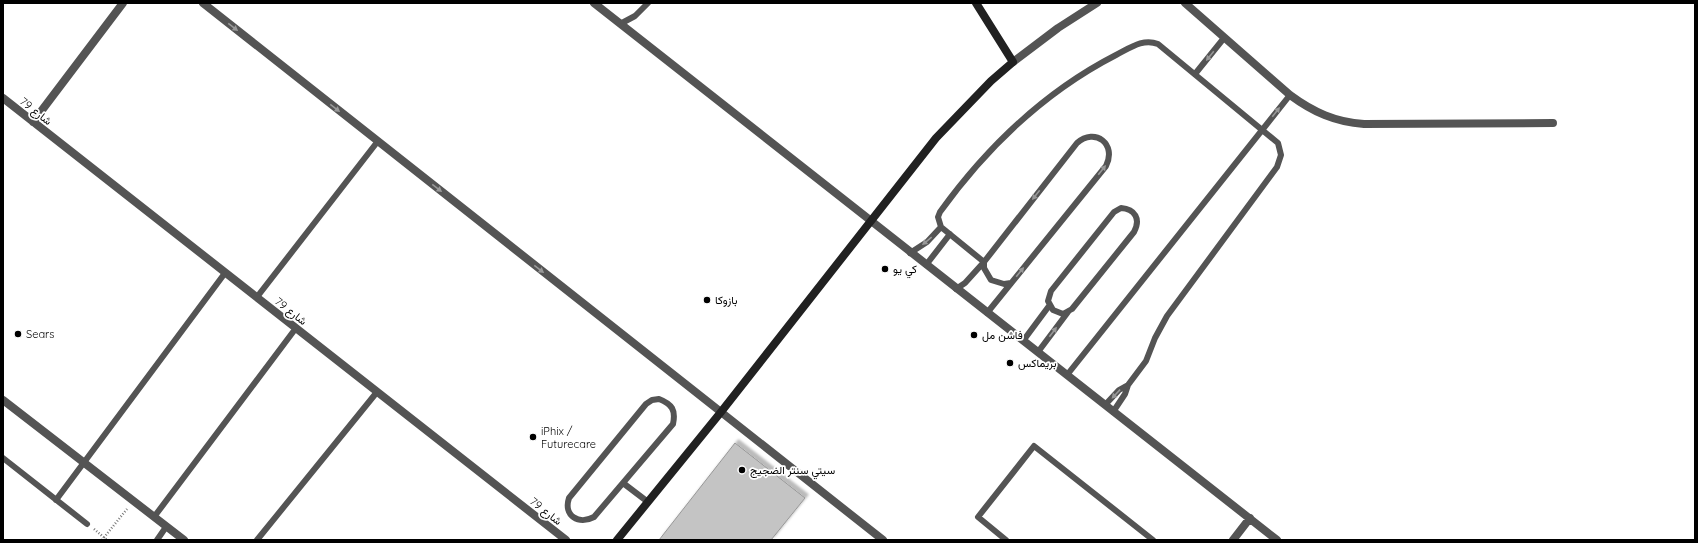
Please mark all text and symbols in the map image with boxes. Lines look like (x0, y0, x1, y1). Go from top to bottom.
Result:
one-way arrow (228, 23, 239, 32)
one-way arrow (1205, 51, 1214, 61)
street label: شارع 79 (17, 94, 55, 129)
one-way arrow (330, 103, 341, 112)
one-way arrow (1271, 107, 1280, 118)
one-way arrow (1097, 165, 1106, 176)
one-way arrow (432, 184, 443, 193)
one-way arrow (1032, 190, 1040, 200)
one-way arrow (921, 237, 932, 246)
place label: كي يو (893, 262, 917, 279)
marker: كي يو (880, 264, 890, 274)
one-way arrow (534, 265, 545, 273)
one-way arrow (1016, 266, 1024, 277)
place label: بازوكا (715, 293, 737, 307)
street label: شارع 79 (272, 294, 310, 329)
marker: بازوكا (702, 295, 712, 305)
place label: Sears (26, 327, 55, 341)
one-way arrow (1048, 327, 1057, 338)
place label: فاشن مل (982, 328, 1023, 342)
marker: Sears (13, 329, 23, 339)
marker: فاشن مل (969, 330, 979, 340)
place label: بريماكس (1018, 356, 1057, 370)
marker: بريماكس (1005, 358, 1015, 368)
one-way arrow (1111, 389, 1120, 399)
place label: iPhix / Futurecare (541, 424, 596, 451)
marker: iPhix / Futurecare (528, 432, 538, 442)
place label: سيتي سنتر الضجيج (750, 463, 835, 480)
marker: سيتي سنتر الضجيج (737, 465, 747, 475)
street label: شارع 79 (527, 494, 565, 529)

